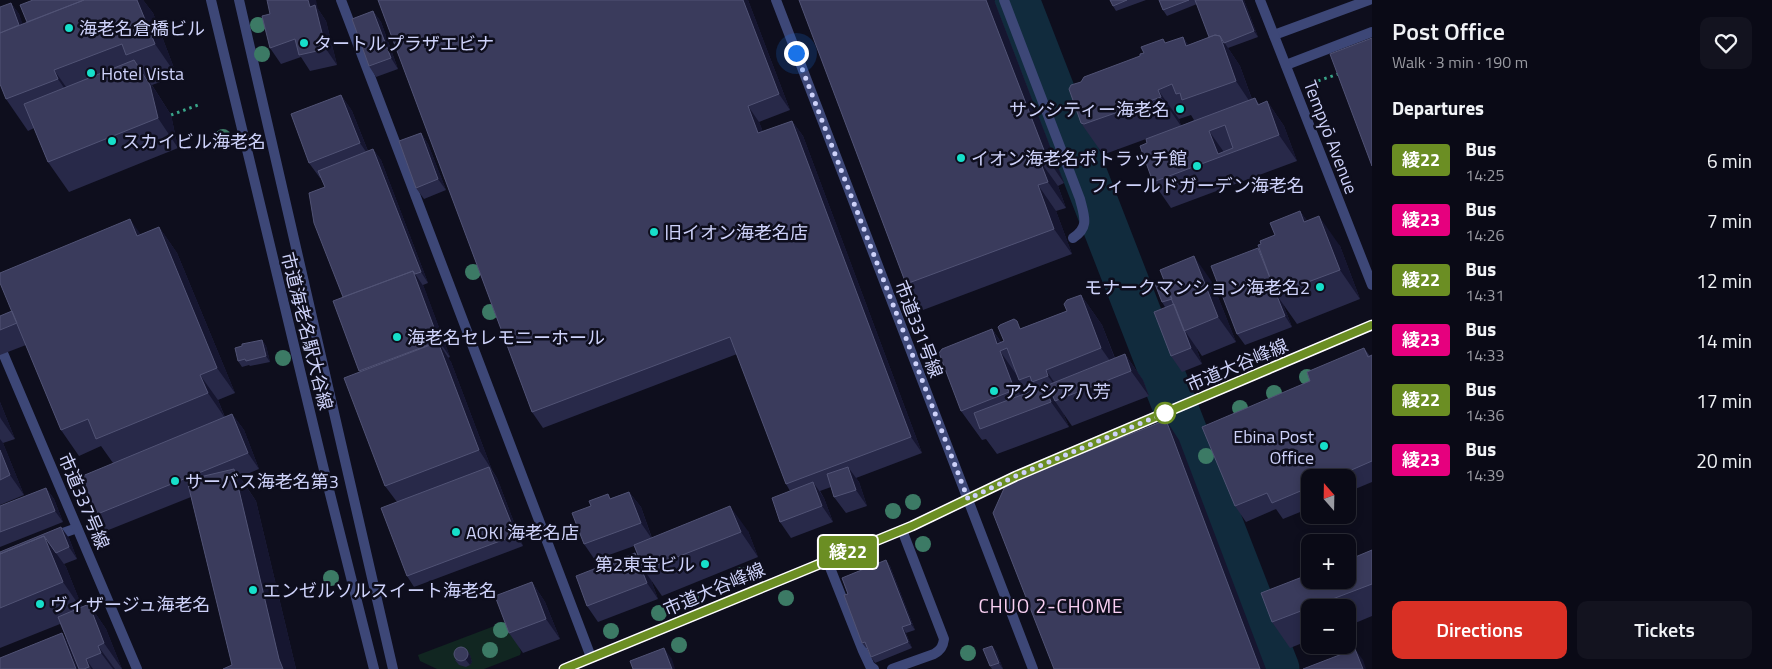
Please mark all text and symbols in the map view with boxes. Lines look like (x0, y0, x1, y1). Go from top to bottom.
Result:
text: Post Office (1392, 13, 1505, 49)
place label: 海老名倉橋ビル (79, 15, 205, 42)
button: heart (1700, 17, 1752, 69)
marker: 海老名倉橋ビル (63, 22, 75, 34)
place label: タートルプラザエビナ (314, 30, 494, 57)
marker: タートルプラザエビナ (298, 37, 310, 49)
your location (784, 41, 809, 66)
text: Walk · 3 min · 190 m (1392, 50, 1528, 74)
place label: Hotel Vista (101, 60, 184, 87)
marker: Hotel Vista (85, 67, 97, 79)
street label: Tempyō Avenue (1297, 76, 1365, 198)
text: Departures (1392, 93, 1484, 122)
place label: サンシティー海老名 (1009, 96, 1170, 123)
marker: サンシティー海老名 (1174, 103, 1186, 115)
place label: スカイビル海老名 (122, 128, 266, 155)
text: Bus (1465, 134, 1496, 163)
marker: スカイビル海老名 (106, 135, 118, 147)
place label: イオン海老名ポトラッチ館 (971, 145, 1187, 172)
text: 綾22 (1402, 146, 1440, 173)
text: 6 min (1707, 146, 1752, 175)
marker: イオン海老名ポトラッチ館 (955, 152, 967, 164)
marker: フィールドガーデン海老名 (1191, 160, 1203, 172)
text: 14:25 (1465, 163, 1504, 187)
place label: フィールドガーデン海老名 (1089, 172, 1305, 199)
text: Bus (1465, 194, 1496, 223)
text: 綾23 (1402, 206, 1440, 233)
text: 7 min (1707, 206, 1752, 235)
place label: 旧イオン海老名店 (664, 219, 808, 246)
text: 14:26 (1465, 223, 1504, 247)
marker: 旧イオン海老名店 (648, 226, 660, 238)
street label: 市道海老名駅大谷線 (274, 249, 340, 413)
text: Bus (1465, 254, 1496, 283)
text: 綾22 (1402, 266, 1440, 293)
text: 12 min (1696, 266, 1752, 295)
place label: モナークマンション海老名2 (1084, 274, 1310, 301)
street label: 市道331号線 (888, 276, 950, 382)
marker: モナークマンション海老名2 (1314, 281, 1326, 293)
text: 14:31 (1465, 283, 1504, 307)
text: Bus (1465, 314, 1496, 343)
place label: 海老名セレモニーホール (407, 324, 605, 351)
text: 綾23 (1402, 326, 1440, 353)
text: 14 min (1696, 326, 1752, 355)
marker: 海老名セレモニーホール (391, 331, 403, 343)
street label: 市道大谷峰線 (1182, 331, 1292, 399)
text: 14:33 (1465, 343, 1504, 367)
text: Bus (1465, 374, 1496, 403)
place label: アクシア八芳 (1004, 378, 1111, 405)
marker: アクシア八芳 (988, 385, 1000, 397)
text: 綾22 (1402, 386, 1440, 413)
text: 17 min (1696, 386, 1752, 415)
unlabelled marker (1154, 402, 1176, 424)
text: 14:36 (1465, 403, 1504, 427)
place label: Ebina Post Office (1233, 423, 1315, 471)
text: Bus (1465, 434, 1496, 463)
marker: Ebina Post Office (1318, 440, 1330, 452)
text: 綾23 (1402, 446, 1440, 473)
text: 20 min (1696, 446, 1752, 475)
street label: 市道337号線 (52, 449, 116, 553)
text: 14:39 (1465, 463, 1504, 487)
place label: サーバス海老名第3 (185, 468, 339, 495)
north arrow (1301, 469, 1356, 524)
map controls (1301, 469, 1356, 654)
marker: サーバス海老名第3 (169, 475, 181, 487)
place label: AOKI 海老名店 (466, 519, 579, 546)
marker: AOKI 海老名店 (450, 526, 462, 538)
button: + (1301, 534, 1356, 589)
line badge: 綾22 (819, 536, 877, 568)
text: 綾22 (829, 538, 867, 565)
place label: 第2東宝ビル (595, 551, 695, 578)
street label: 市道大谷峰線 (659, 555, 769, 623)
marker: 第2東宝ビル (699, 558, 711, 570)
place label: エンゼルソルスイート海老名 (263, 577, 497, 604)
marker: エンゼルソルスイート海老名 (247, 584, 259, 596)
place label: ヴィザージュ海老名 (50, 591, 210, 618)
district label: CHUO 2-CHOME (978, 591, 1124, 620)
marker: ヴィザージュ海老名 (34, 598, 46, 610)
button: − (1301, 599, 1356, 654)
button: Directions (1392, 601, 1567, 659)
button: Tickets (1577, 601, 1752, 659)

